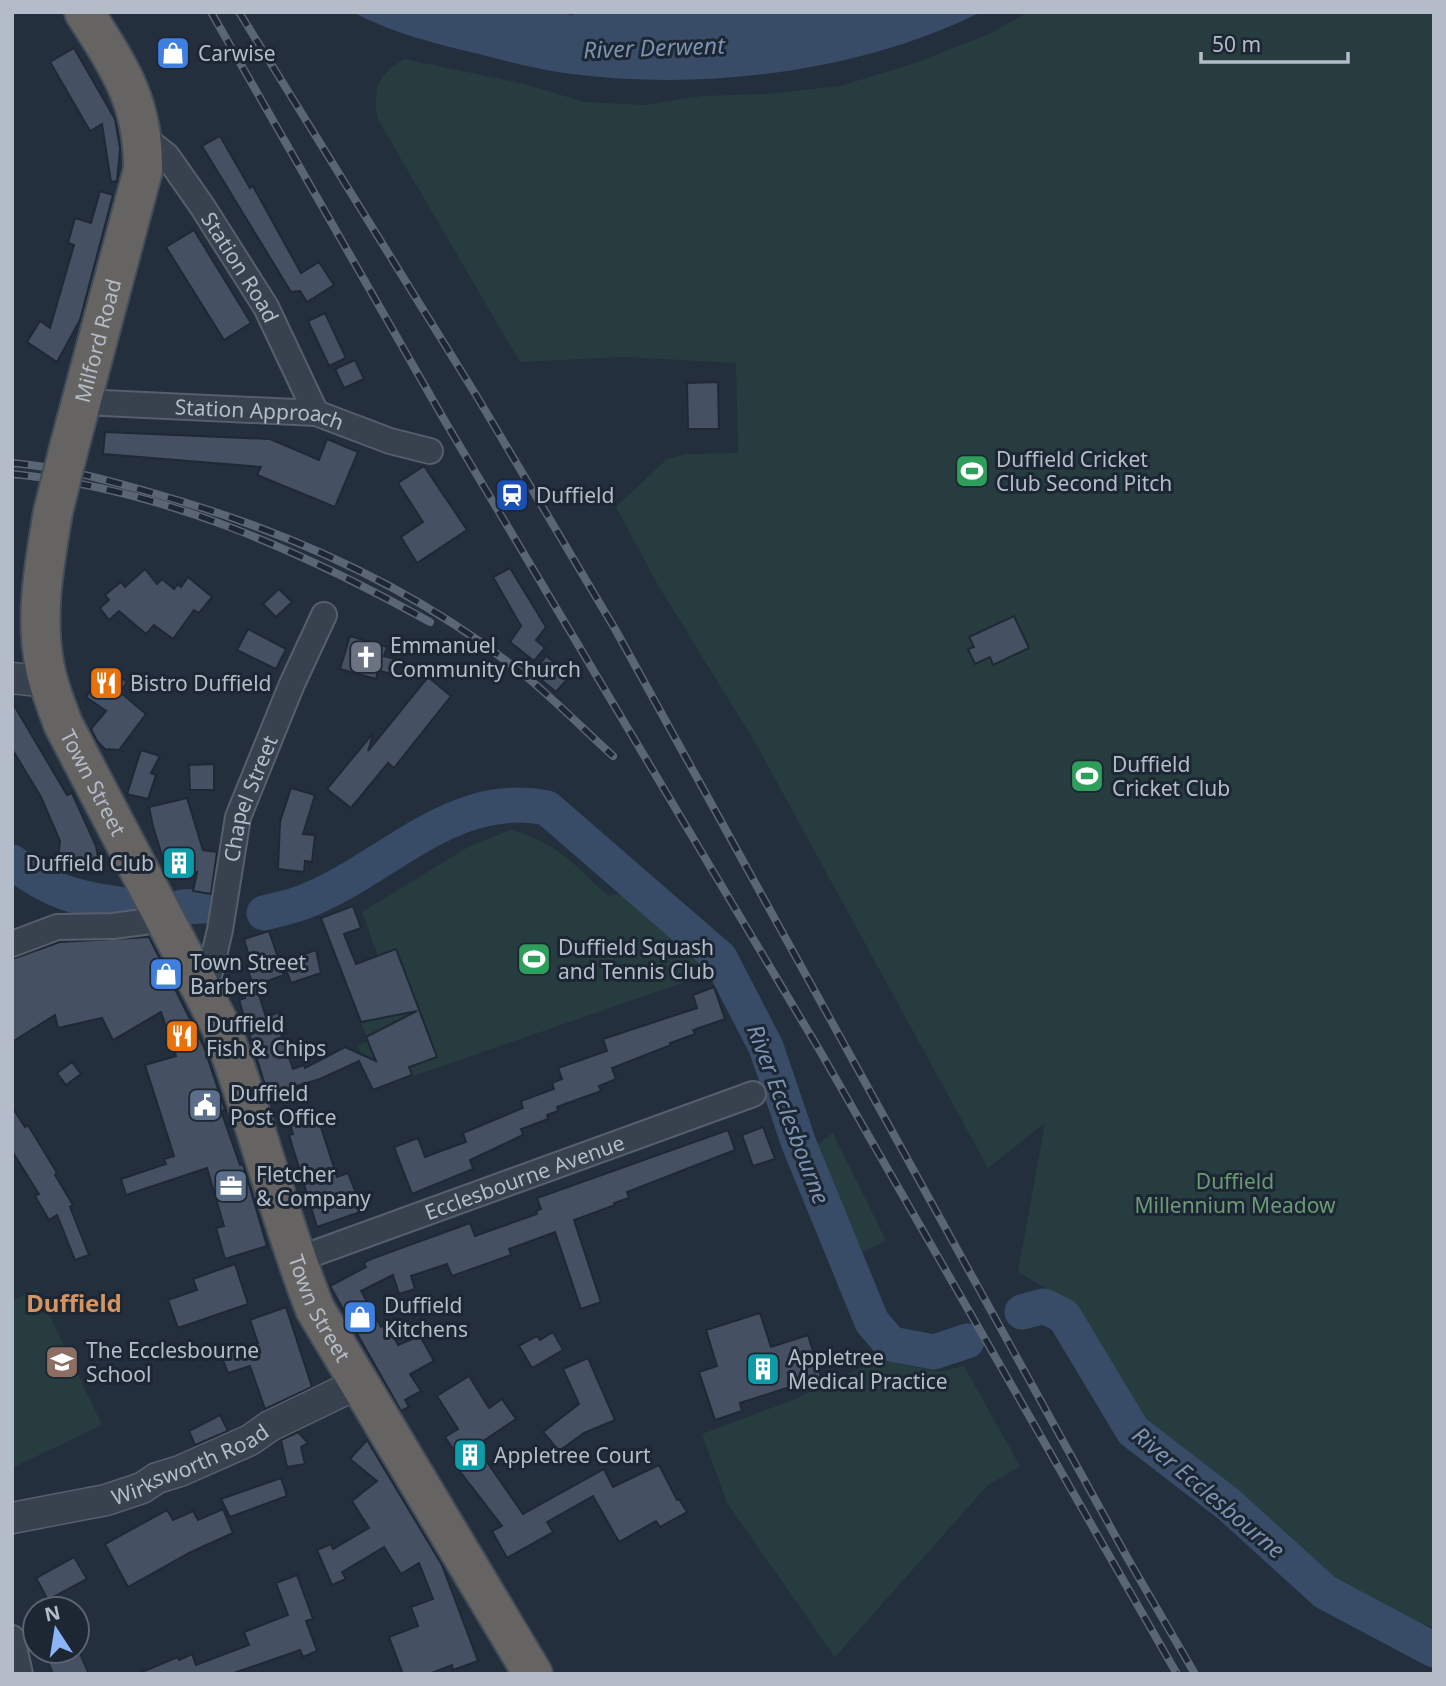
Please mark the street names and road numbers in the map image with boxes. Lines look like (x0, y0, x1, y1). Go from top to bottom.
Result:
street label: Station Road (195, 207, 285, 327)
street label: Milford Road (68, 276, 127, 406)
street label: Station Approach (174, 392, 348, 436)
street label: Town Street (54, 725, 133, 841)
street label: Chapel Street (217, 731, 284, 864)
street label: Ecclesbourne Avenue (421, 1128, 628, 1226)
street label: Town Street (282, 1251, 358, 1367)
street label: Wirksworth Road (108, 1417, 274, 1511)

